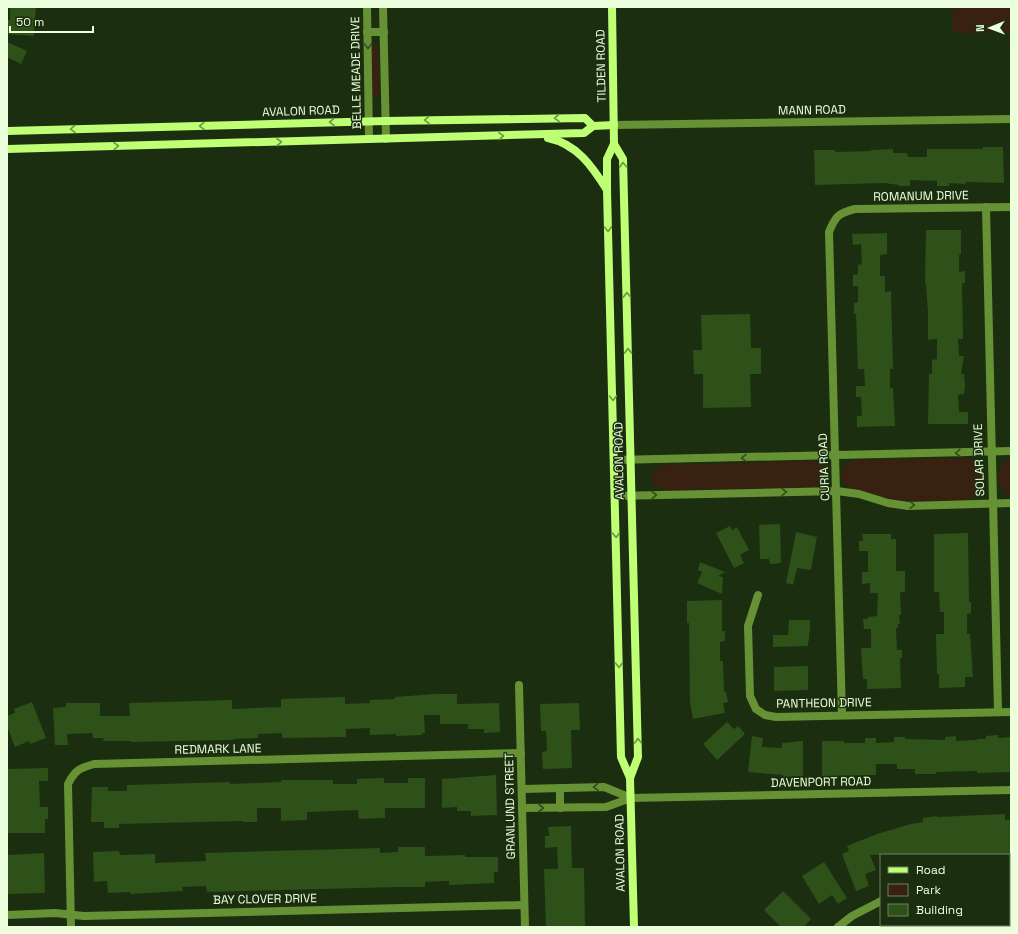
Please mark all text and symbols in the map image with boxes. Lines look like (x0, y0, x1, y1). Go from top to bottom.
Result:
scale bar (10, 8, 93, 34)
north arrow (970, 8, 1010, 48)
text: 50 m (16, 14, 44, 30)
street label: BELLE MEADE DRIVE (347, 16, 365, 130)
text: N (973, 24, 987, 32)
street label: TILDEN ROAD (592, 29, 610, 103)
one-way arrow (364, 43, 372, 49)
street label: MANN ROAD (778, 101, 846, 119)
street label: AVALON ROAD (262, 102, 340, 120)
one-way arrow (554, 114, 560, 122)
one-way arrow (424, 116, 430, 124)
one-way arrow (329, 118, 335, 126)
one-way arrow (199, 121, 205, 130)
one-way arrow (70, 125, 76, 133)
one-way arrow (498, 132, 504, 140)
one-way arrow (276, 138, 282, 146)
one-way arrow (113, 142, 119, 151)
one-way arrow (619, 162, 627, 168)
street label: ROMANUM DRIVE (873, 187, 969, 205)
one-way arrow (604, 226, 613, 232)
one-way arrow (623, 292, 631, 298)
one-way arrow (624, 348, 632, 354)
one-way arrow (608, 395, 617, 401)
street label: AVALON ROAD (610, 422, 628, 500)
street label: SOLAR DRIVE (970, 423, 988, 497)
street label: CURIA ROAD (815, 433, 833, 501)
one-way arrow (955, 449, 961, 457)
one-way arrow (741, 453, 747, 462)
one-way arrow (781, 488, 787, 497)
one-way arrow (651, 491, 657, 499)
one-way arrow (909, 501, 915, 509)
one-way arrow (612, 532, 620, 538)
one-way arrow (615, 662, 623, 668)
street label: PANTHEON DRIVE (776, 694, 872, 712)
one-way arrow (634, 738, 642, 744)
street label: REDMARK LANE (174, 740, 262, 758)
street label: GRANLUND STREET (501, 753, 519, 859)
street label: DAVENPORT ROAD (771, 773, 871, 791)
one-way arrow (593, 783, 599, 791)
one-way arrow (538, 804, 544, 812)
street label: AVALON ROAD (611, 814, 629, 892)
legend (880, 854, 1010, 926)
text: Road (916, 862, 945, 878)
text: Park (916, 882, 941, 898)
street label: BAY CLOVER DRIVE (213, 890, 317, 908)
text: Building (916, 902, 963, 918)

